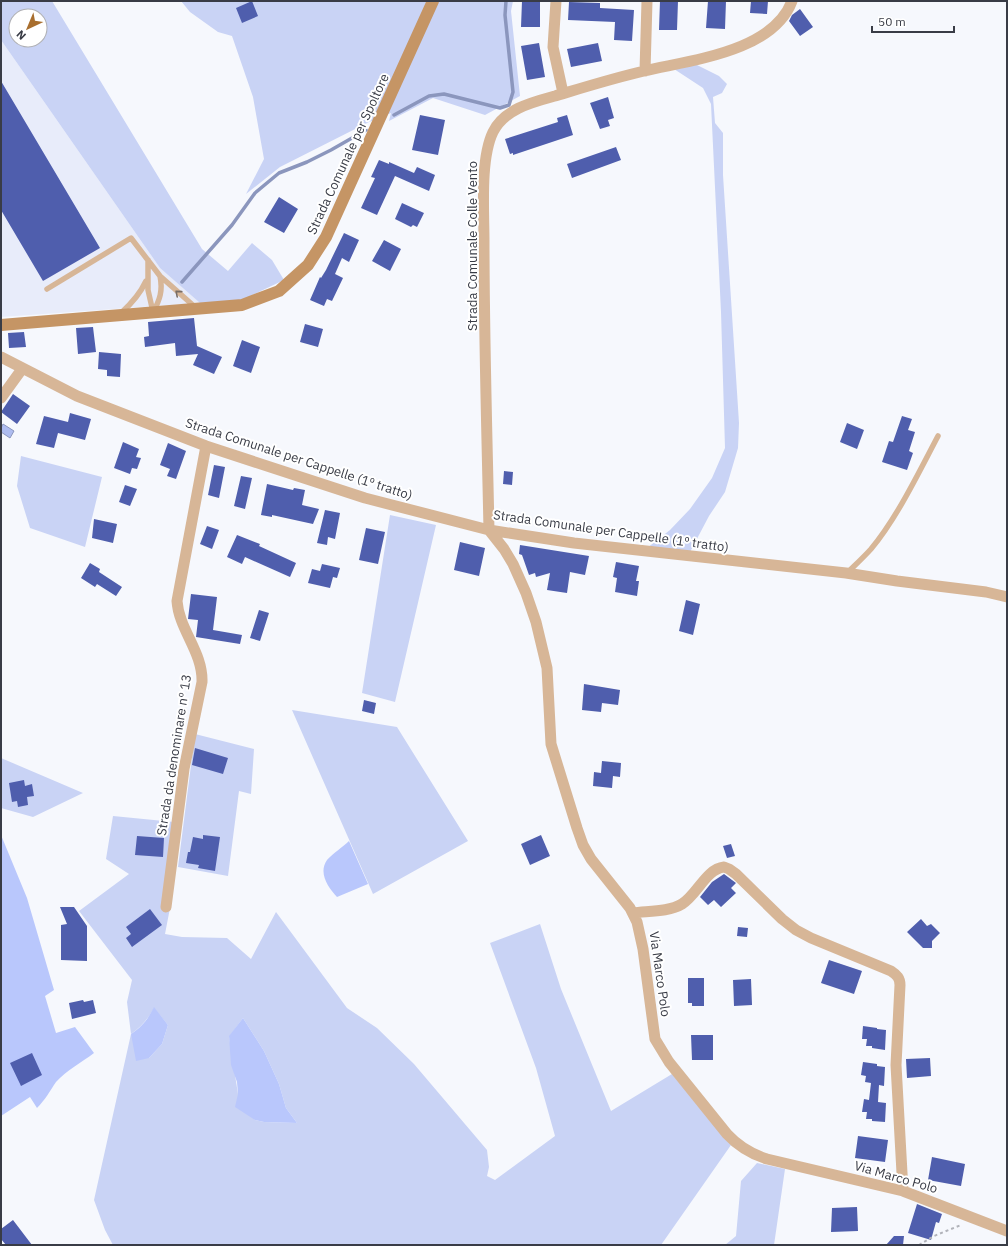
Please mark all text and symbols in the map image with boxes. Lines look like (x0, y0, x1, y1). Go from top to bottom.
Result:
north arrow (8, 8, 48, 48)
scale bar (872, 8, 954, 34)
text: 50 m (878, 14, 906, 29)
text: N (13, 27, 29, 43)
street label: Strada Comunale per Spoltore (303, 71, 393, 237)
street label: Strada Comunale Colle Vento (464, 161, 481, 331)
one-way arrow (175, 290, 182, 297)
street label: Strada Comunale per Cappelle (1º tratto) (183, 414, 415, 504)
street label: Strada Comunale per Cappelle (1º tratto) (492, 506, 730, 556)
street label: Strada da denominare nº 13 (153, 673, 195, 837)
street label: Via Marco Polo (646, 930, 674, 1018)
street label: Via Marco Polo (852, 1157, 940, 1197)

